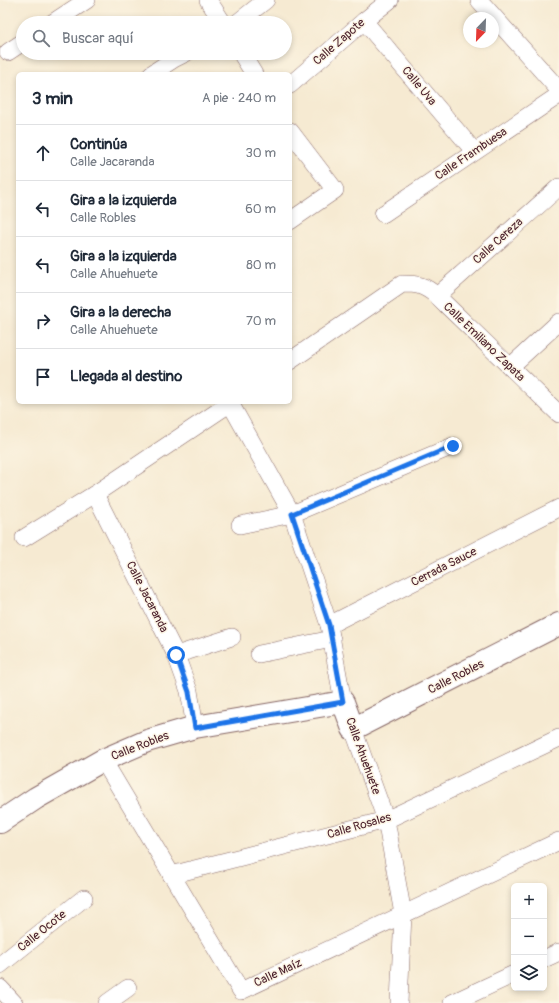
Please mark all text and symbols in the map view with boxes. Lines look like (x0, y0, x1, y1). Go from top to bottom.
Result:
north arrow (463, 12, 499, 48)
street label: Calle Zapote (310, 15, 368, 69)
search box (16, 16, 292, 60)
icon: search (30, 27, 52, 49)
text: Buscar aquí (62, 29, 134, 48)
street label: Calle Uva (398, 64, 440, 109)
text: 3 min (32, 88, 73, 109)
text: A pie · 240 m (202, 90, 276, 106)
street label: Calle Frambuesa (432, 124, 510, 184)
text: Continúa (70, 135, 127, 154)
icon: ahead (32, 142, 54, 164)
text: 30 m (246, 145, 276, 161)
text: Calle Jacaranda (70, 154, 154, 170)
text: Gira a la izquierda (70, 191, 177, 210)
icon: left (32, 198, 54, 220)
text: 60 m (245, 201, 276, 217)
text: Calle Robles (70, 210, 136, 226)
street label: Calle Cereza (470, 214, 526, 267)
text: Gira a la izquierda (70, 247, 177, 266)
icon: left (32, 254, 54, 276)
text: 80 m (246, 257, 276, 273)
text: Calle Ahuehuete (70, 266, 158, 282)
street label: Calle Emiliano Zapata (440, 299, 528, 385)
text: Gira a la derecha (70, 303, 171, 322)
icon: right (32, 310, 54, 332)
text: 70 m (246, 313, 276, 329)
text: Calle Ahuehuete (70, 322, 158, 338)
icon: arrive (32, 366, 54, 388)
text: Llegada al destino (70, 367, 182, 386)
route end (444, 437, 462, 455)
street label: Cerrada Sauce (409, 544, 480, 590)
street label: Calle Jacaranda (123, 559, 172, 636)
route start (167, 646, 185, 664)
street label: Calle Robles (426, 656, 487, 697)
street label: Calle Ahuehuete (342, 715, 384, 797)
street label: Calle Robles (109, 728, 172, 764)
street label: Calle Rosales (325, 810, 393, 842)
map controls (511, 883, 547, 991)
button: + (511, 883, 547, 919)
street label: Calle Ocote (15, 907, 69, 955)
button: − (511, 919, 547, 955)
street label: Calle Maíz (252, 955, 304, 991)
button: layers (511, 955, 547, 991)

